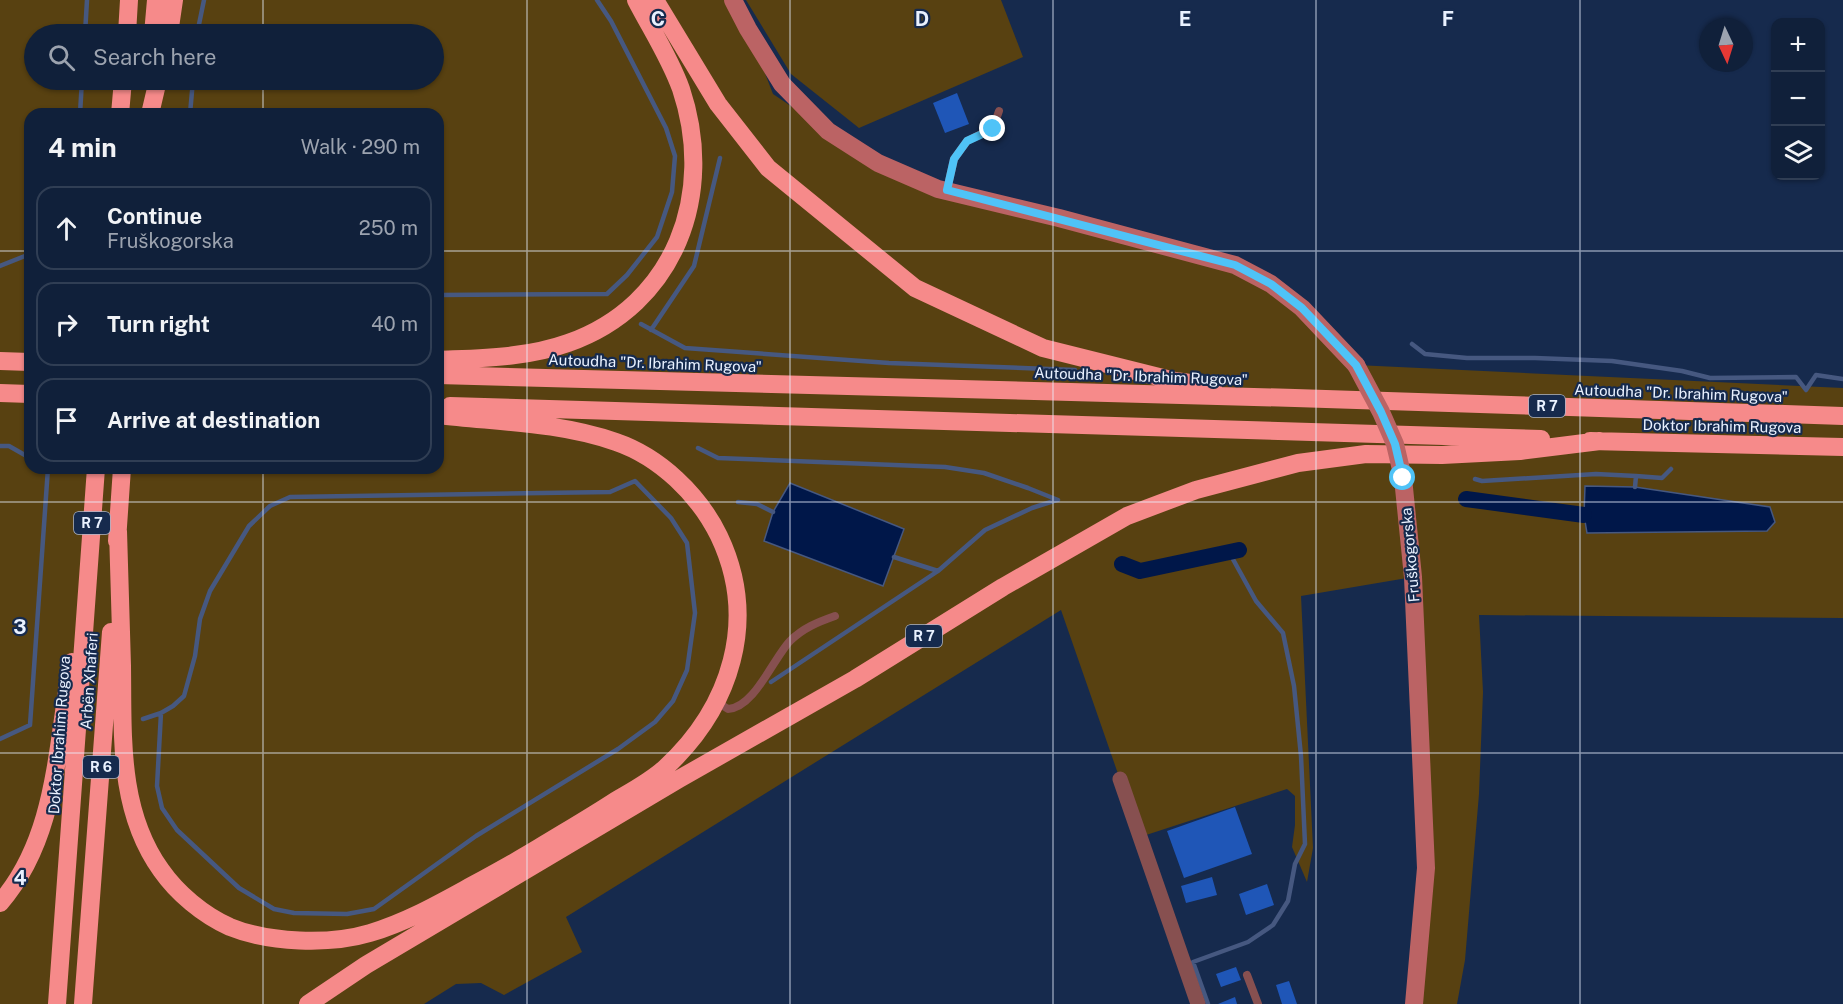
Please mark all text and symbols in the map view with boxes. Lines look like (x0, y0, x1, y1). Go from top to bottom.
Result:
text: C (651, 7, 665, 31)
text: D (915, 7, 929, 31)
text: E (1179, 7, 1191, 31)
text: F (1442, 7, 1454, 31)
north arrow (1699, 18, 1753, 72)
map controls (1771, 18, 1825, 180)
button: + (1771, 18, 1825, 72)
search box (24, 24, 444, 90)
icon: search (45, 41, 78, 74)
text: Search here (93, 44, 217, 70)
button: − (1771, 72, 1825, 126)
route end (979, 115, 1005, 141)
button: layers (1771, 126, 1825, 180)
text: 4 min (48, 132, 117, 163)
text: Walk · 290 m (301, 135, 420, 159)
text: Continue (107, 203, 202, 229)
icon: ahead (50, 212, 83, 245)
text: 250 m (359, 216, 418, 240)
text: Fruškogorska (107, 229, 234, 253)
icon: right (50, 308, 83, 341)
text: Turn right (107, 311, 210, 337)
text: 40 m (371, 312, 418, 336)
street label: Autoudha "Dr. Ibrahim Rugova" (548, 351, 762, 375)
street label: Autoudha "Dr. Ibrahim Rugova" (1034, 364, 1248, 388)
street label: Autoudha "Dr. Ibrahim Rugova" (1574, 381, 1788, 405)
road number: R 7 (1529, 395, 1565, 417)
icon: arrive (50, 404, 83, 437)
text: Arrive at destination (107, 407, 320, 433)
street label: Doktor Ibrahim Rugova (1643, 416, 1801, 436)
route start (1389, 464, 1415, 490)
street label: Fruškogorska (1397, 507, 1423, 603)
road number: R 7 (74, 512, 110, 534)
text: 3 (13, 615, 27, 639)
road number: R 7 (906, 625, 942, 647)
street label: Arbën Xhaferi (77, 632, 101, 730)
street label: Doktor Ibrahim Rugova (45, 655, 73, 815)
road number: R 6 (83, 756, 119, 778)
text: 4 (13, 866, 27, 890)

